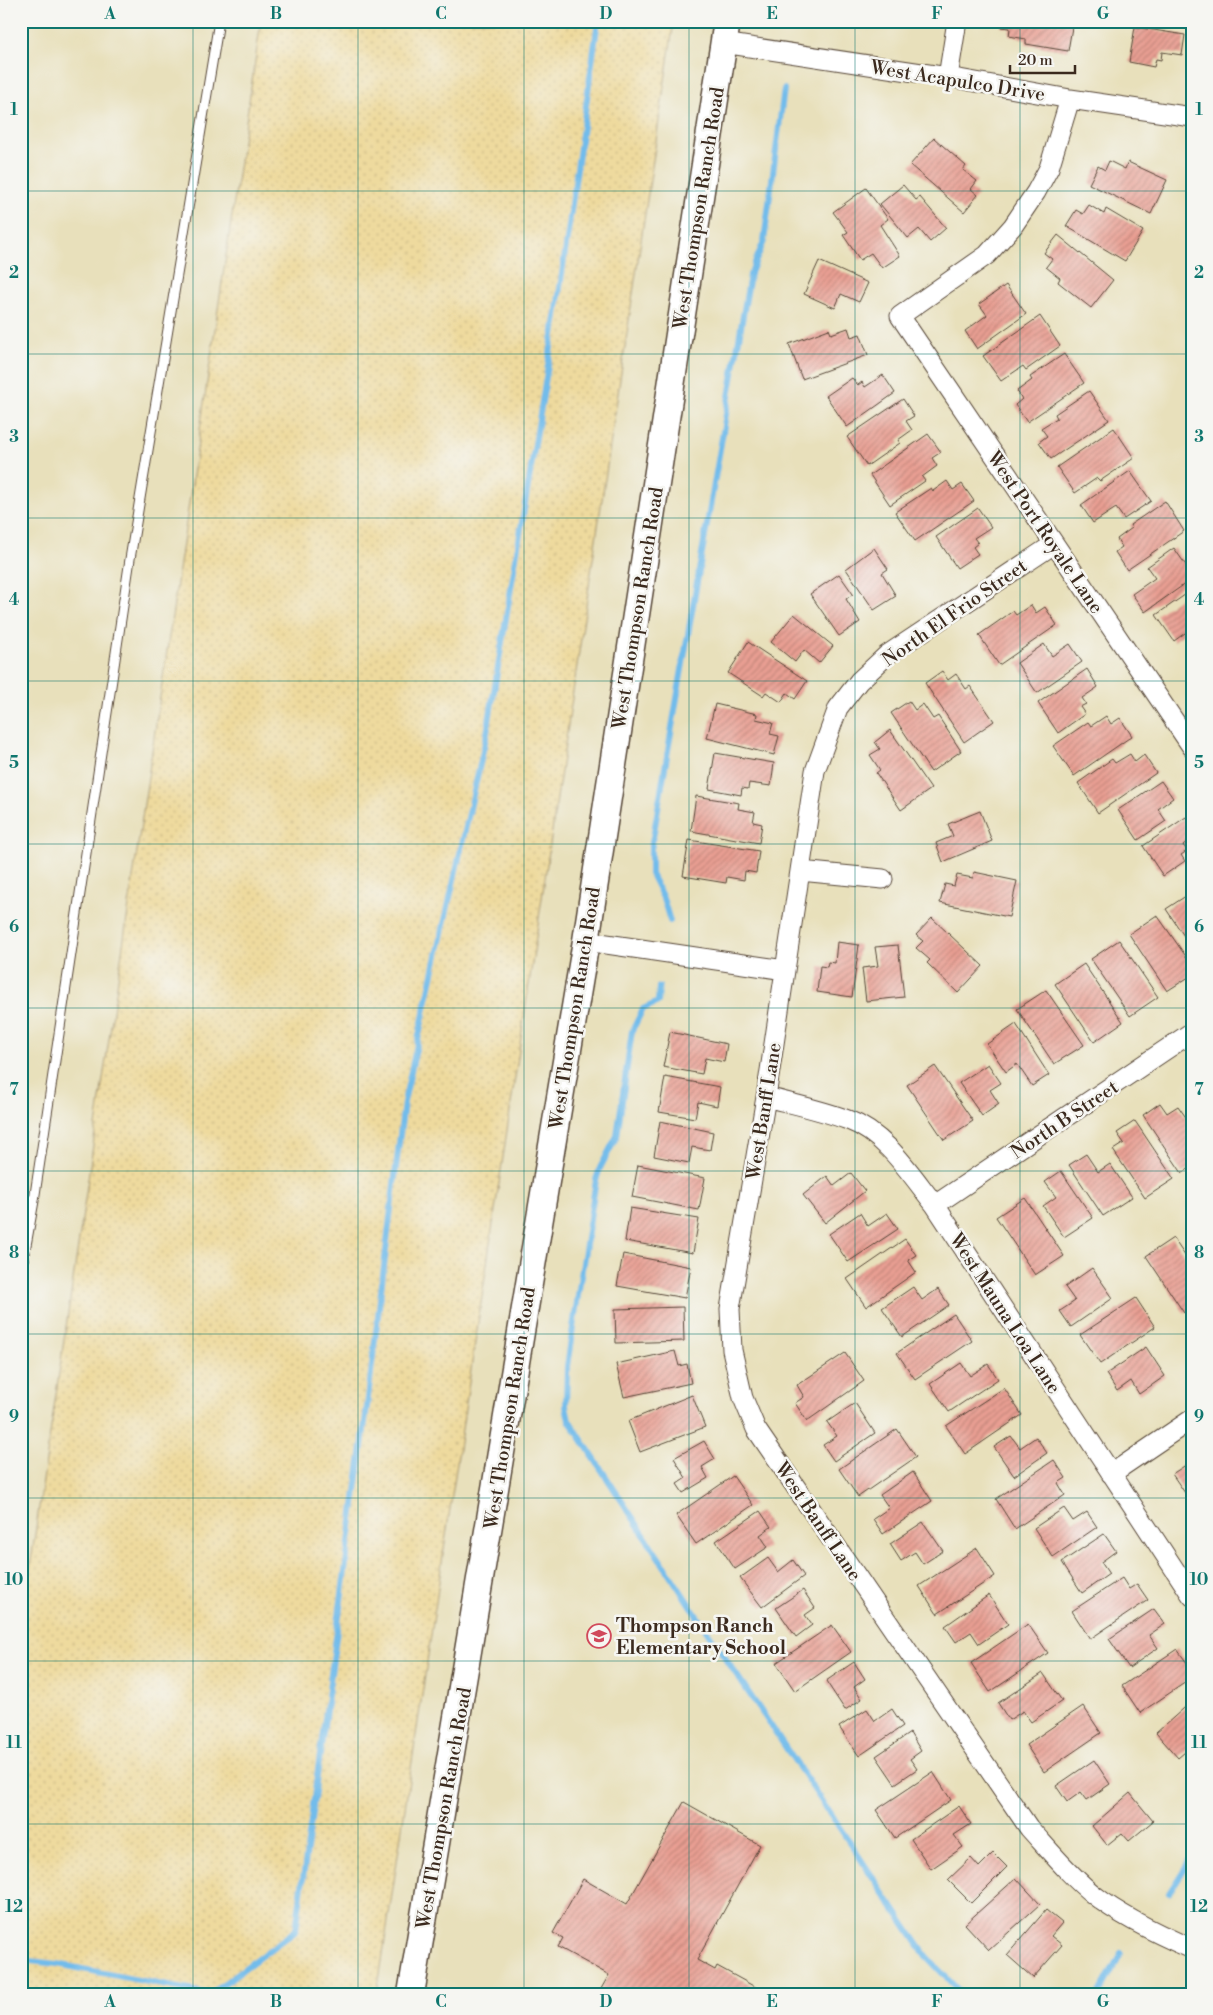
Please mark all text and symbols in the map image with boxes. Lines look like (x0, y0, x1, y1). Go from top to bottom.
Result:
text: A (103, 4, 116, 24)
text: B (270, 4, 282, 24)
text: C (435, 4, 447, 24)
text: D (600, 4, 613, 24)
text: E (766, 4, 778, 24)
text: F (931, 4, 943, 24)
text: G (1097, 4, 1110, 24)
scale bar (1010, 42, 1076, 74)
text: 20 m (1018, 51, 1053, 70)
street label: West Acapulco Drive (868, 55, 1047, 107)
street label: West Thompson Ranch Road (668, 85, 730, 332)
text: 1 (10, 100, 18, 120)
text: 1 (1195, 100, 1203, 120)
text: 2 (9, 263, 19, 283)
text: 2 (1194, 263, 1204, 283)
text: 3 (9, 427, 19, 447)
text: 3 (1194, 427, 1204, 447)
street label: West Port Royale Lane (981, 446, 1108, 618)
street label: West Thompson Ranch Road (607, 485, 669, 732)
street label: North El Frio Street (877, 554, 1032, 672)
text: 4 (9, 590, 20, 610)
text: 4 (1194, 590, 1205, 610)
text: 5 (9, 753, 19, 773)
text: 5 (1194, 753, 1204, 773)
street label: West Thompson Ranch Road (544, 885, 606, 1132)
text: 6 (9, 917, 19, 937)
text: 6 (1194, 917, 1204, 937)
street label: West Banff Lane (741, 1041, 787, 1182)
street label: North B Street (1006, 1075, 1123, 1165)
text: 7 (9, 1080, 19, 1100)
text: 7 (1194, 1080, 1204, 1100)
street label: West Mauna Loa Lane (944, 1228, 1066, 1398)
text: 8 (9, 1243, 19, 1263)
text: 8 (1194, 1243, 1204, 1263)
street label: West Thompson Ranch Road (479, 1285, 541, 1532)
text: 9 (9, 1407, 19, 1427)
text: 9 (1194, 1407, 1204, 1427)
street label: West Banff Lane (769, 1457, 867, 1586)
text: 10 (5, 1570, 23, 1590)
text: 10 (1190, 1570, 1208, 1590)
place label: Thompson Ranch Elementary School (616, 1614, 786, 1660)
school or university icon: Thompson Ranch Elementary School (586, 1623, 612, 1649)
street label: West Thompson Ranch Road (411, 1685, 477, 1932)
text: 11 (6, 1733, 22, 1753)
text: 11 (1191, 1733, 1207, 1753)
text: 12 (5, 1897, 23, 1917)
text: 12 (1190, 1897, 1208, 1917)
text: A (103, 1992, 116, 2012)
text: B (270, 1992, 282, 2012)
text: C (435, 1992, 447, 2012)
text: D (600, 1992, 613, 2012)
text: E (766, 1992, 778, 2012)
text: F (931, 1992, 943, 2012)
text: G (1097, 1992, 1110, 2012)

